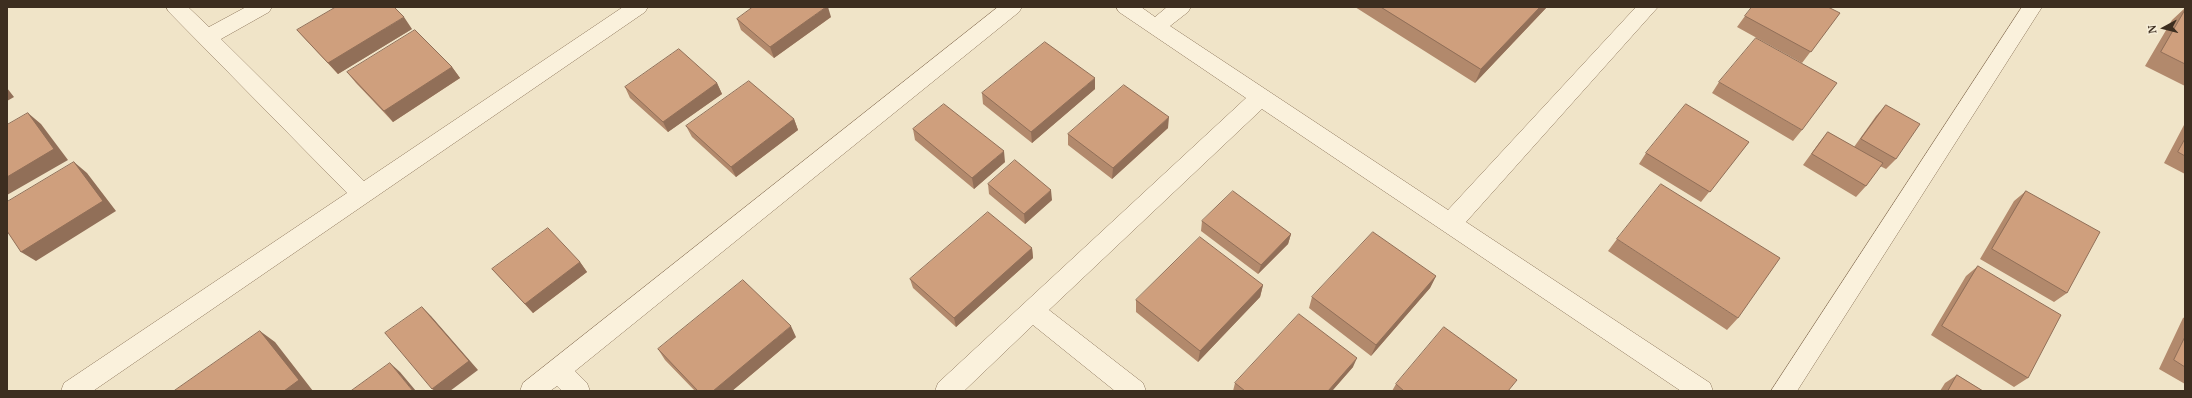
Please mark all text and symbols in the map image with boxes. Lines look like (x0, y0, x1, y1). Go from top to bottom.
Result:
north arrow (2144, 8, 2184, 48)
text: N (2145, 24, 2160, 34)

